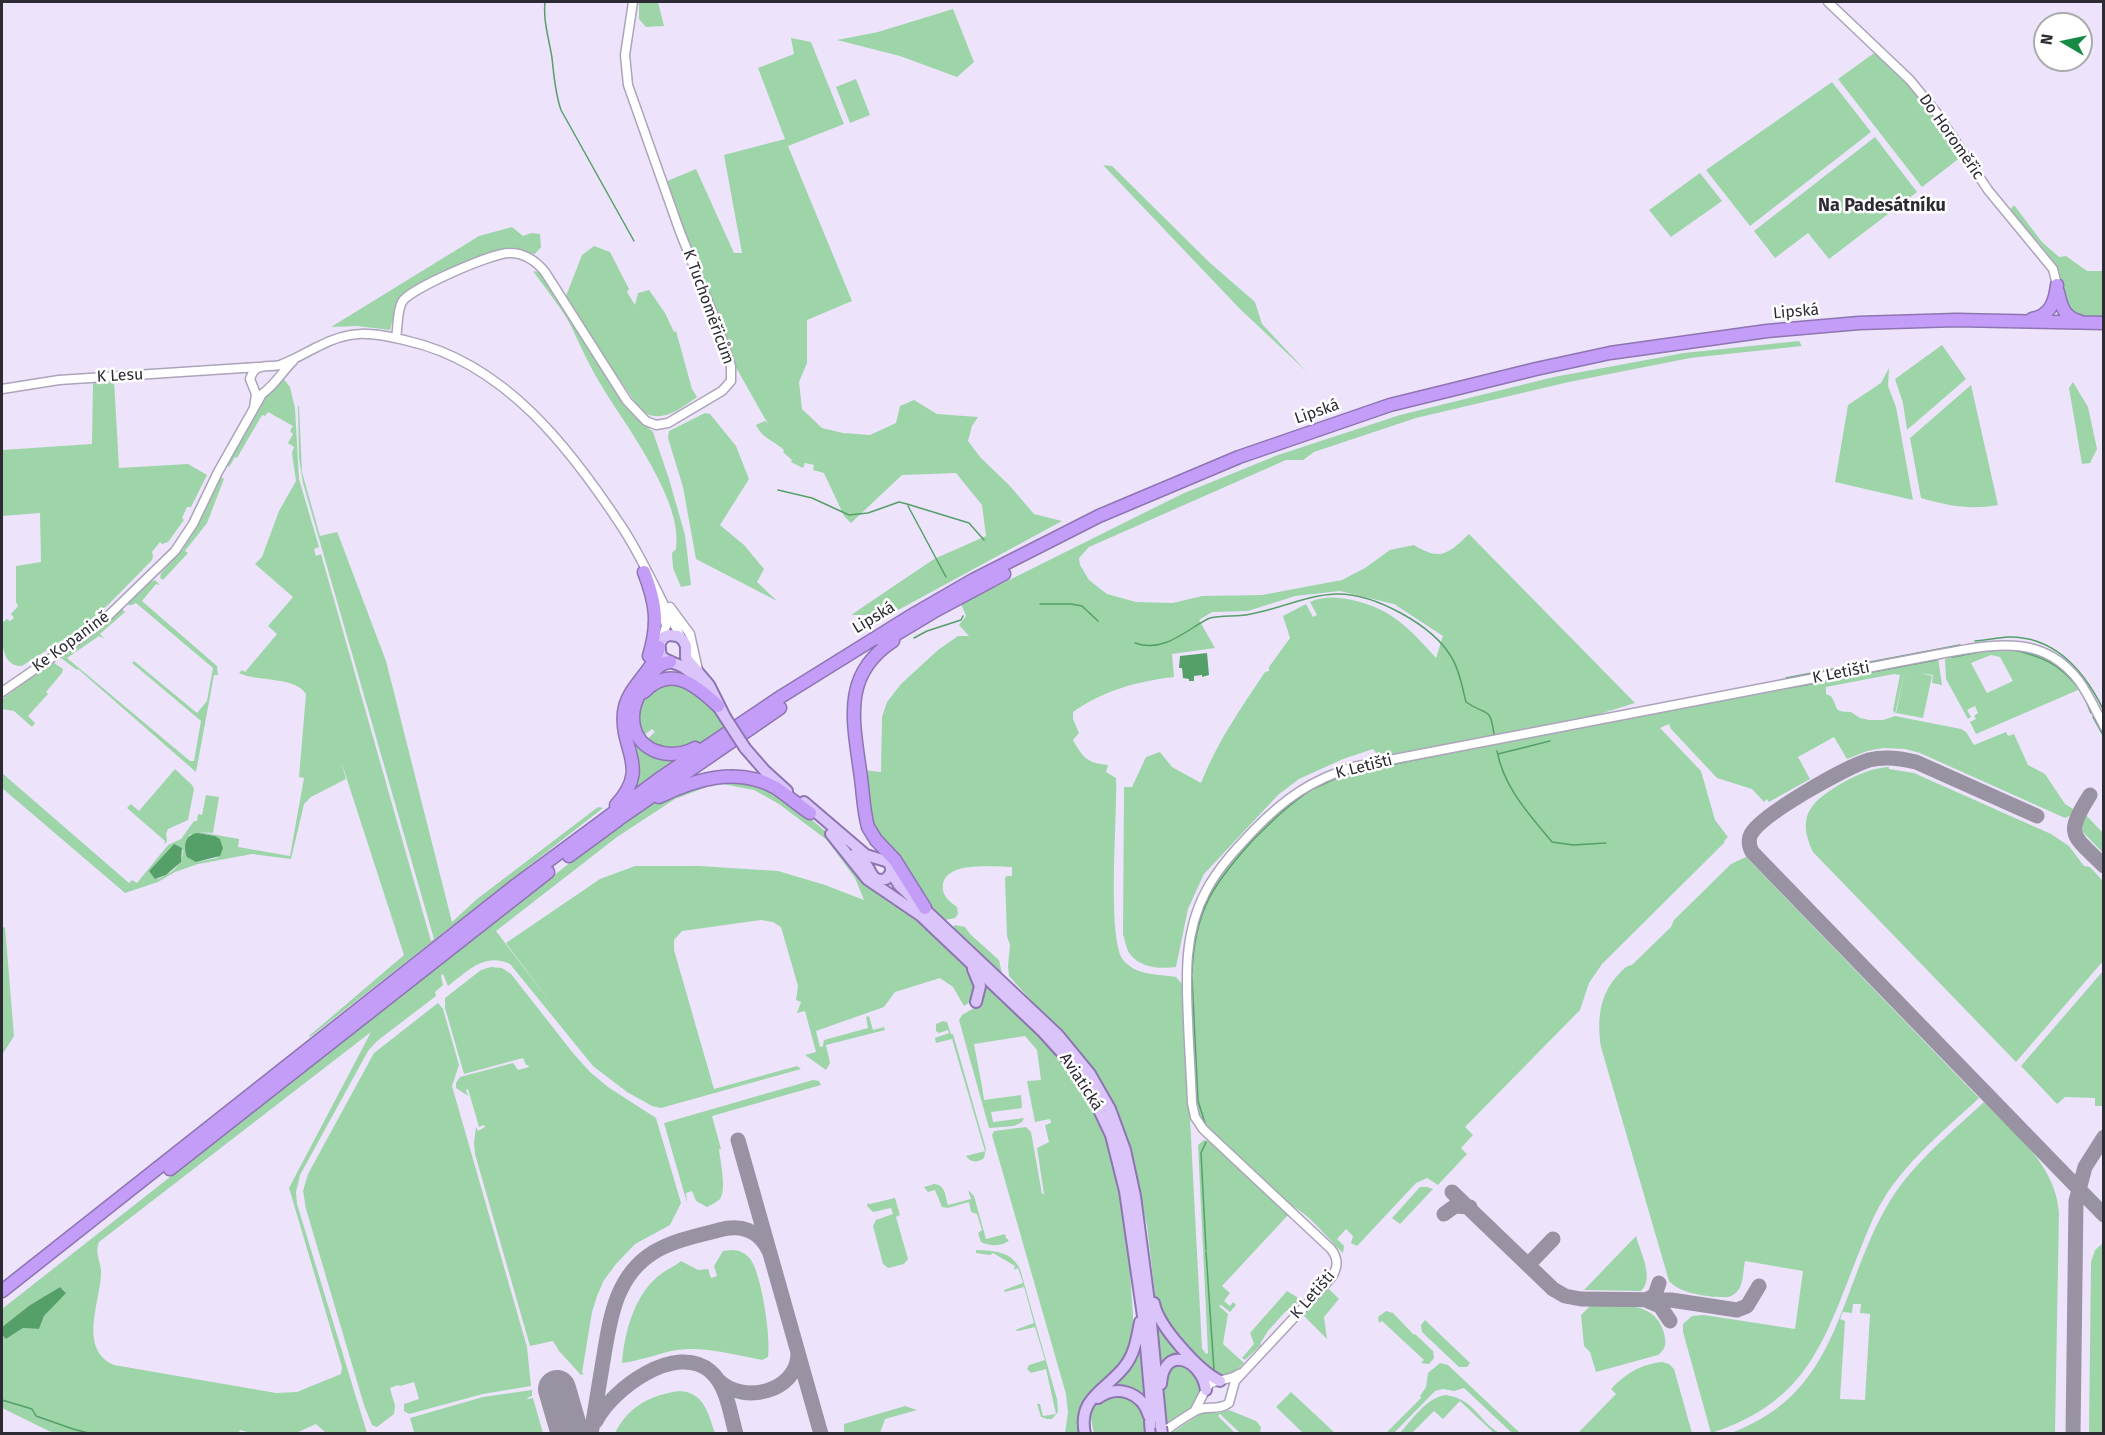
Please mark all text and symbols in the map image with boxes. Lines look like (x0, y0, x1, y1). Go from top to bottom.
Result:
north arrow (2033, 12, 2093, 72)
text: N (2036, 33, 2057, 46)
street label: Do Horoměřic (1914, 91, 1988, 183)
district label: Na Padesátníku (1818, 195, 1946, 217)
street label: K Tuchoměřicům (678, 247, 738, 367)
street label: Lipská (1772, 300, 1820, 324)
street label: K Lesu (96, 365, 144, 387)
street label: Lipská (1292, 395, 1342, 429)
street label: Lipská (849, 598, 899, 638)
street label: Ke Kopanině (29, 608, 113, 676)
street label: K Letišti (1811, 658, 1871, 688)
street label: K Letišti (1334, 751, 1394, 783)
street label: Aviatická (1055, 1050, 1107, 1114)
street label: K Letišti (1287, 1267, 1339, 1323)

